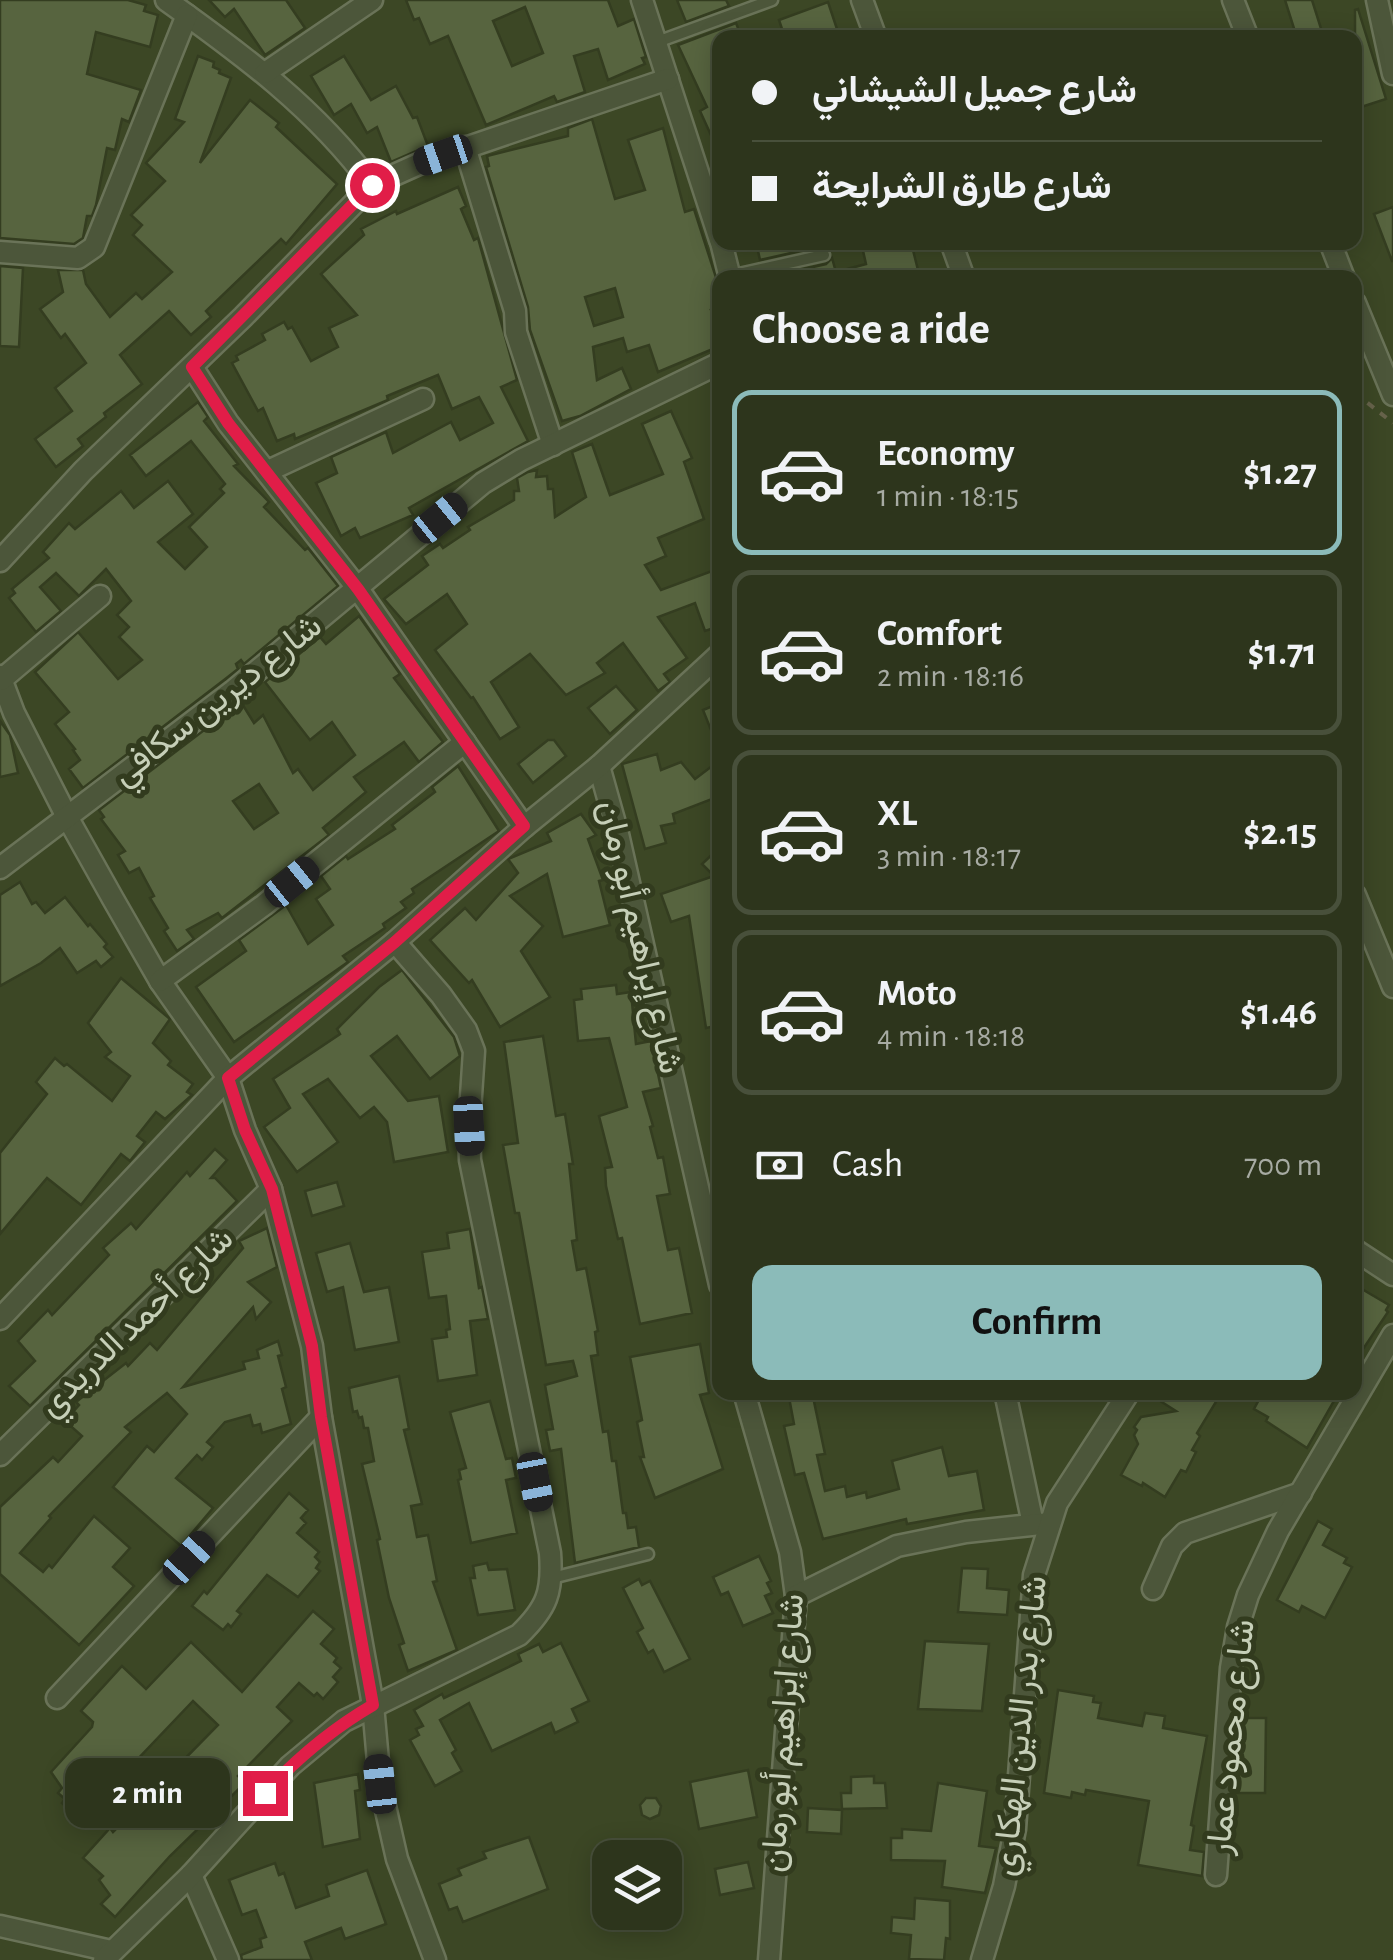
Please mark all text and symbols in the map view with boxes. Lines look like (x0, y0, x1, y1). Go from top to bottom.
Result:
text: شارع جميل الشيشاني (812, 72, 1137, 110)
car (410, 131, 476, 179)
route start (350, 163, 395, 208)
text: شارع طارق الشرايحة (812, 168, 1112, 206)
text: Choose a ride (752, 307, 990, 352)
icon: car (757, 428, 847, 518)
text: Economy (877, 435, 1015, 473)
text: $1.27 (1243, 454, 1317, 492)
text: 1 min · 18:15 (877, 480, 1019, 512)
car (407, 487, 473, 549)
street label: شارع ديرين سكافي (106, 608, 334, 800)
icon: car (757, 608, 847, 698)
text: Comfort (877, 615, 1002, 653)
text: $1.71 (1247, 634, 1317, 672)
text: 2 min · 18:16 (877, 660, 1024, 692)
icon: car (757, 788, 847, 878)
text: XL (877, 795, 917, 833)
street label: شارع إبراهيم أبو رمان (587, 796, 691, 1078)
text: $2.15 (1243, 814, 1317, 852)
text: 3 min · 18:17 (877, 840, 1021, 872)
car (259, 851, 325, 913)
icon: car (757, 968, 847, 1058)
text: Moto (877, 975, 957, 1013)
text: $1.46 (1240, 994, 1317, 1032)
text: 4 min · 18:18 (877, 1020, 1025, 1052)
car (452, 1095, 486, 1157)
icon: cash (752, 1138, 807, 1193)
text: Cash (832, 1146, 903, 1184)
text: 700 m (1244, 1149, 1322, 1181)
street label: شارع أحمد الدريدي (30, 1219, 247, 1430)
button: Confirm (752, 1265, 1322, 1380)
car (515, 1450, 555, 1514)
car (158, 1526, 220, 1590)
street label: شارع بدر الدين الهكاري (987, 1574, 1063, 1879)
street label: شارع إبراهيم أبو رمان (753, 1592, 815, 1874)
street label: شارع محمود عمار (1201, 1618, 1266, 1858)
car (362, 1753, 398, 1815)
callout: 2 min (65, 1758, 230, 1828)
route end (243, 1771, 288, 1816)
text: 2 min (112, 1777, 183, 1809)
map controls (592, 1840, 682, 1930)
button: layers (592, 1840, 682, 1930)

